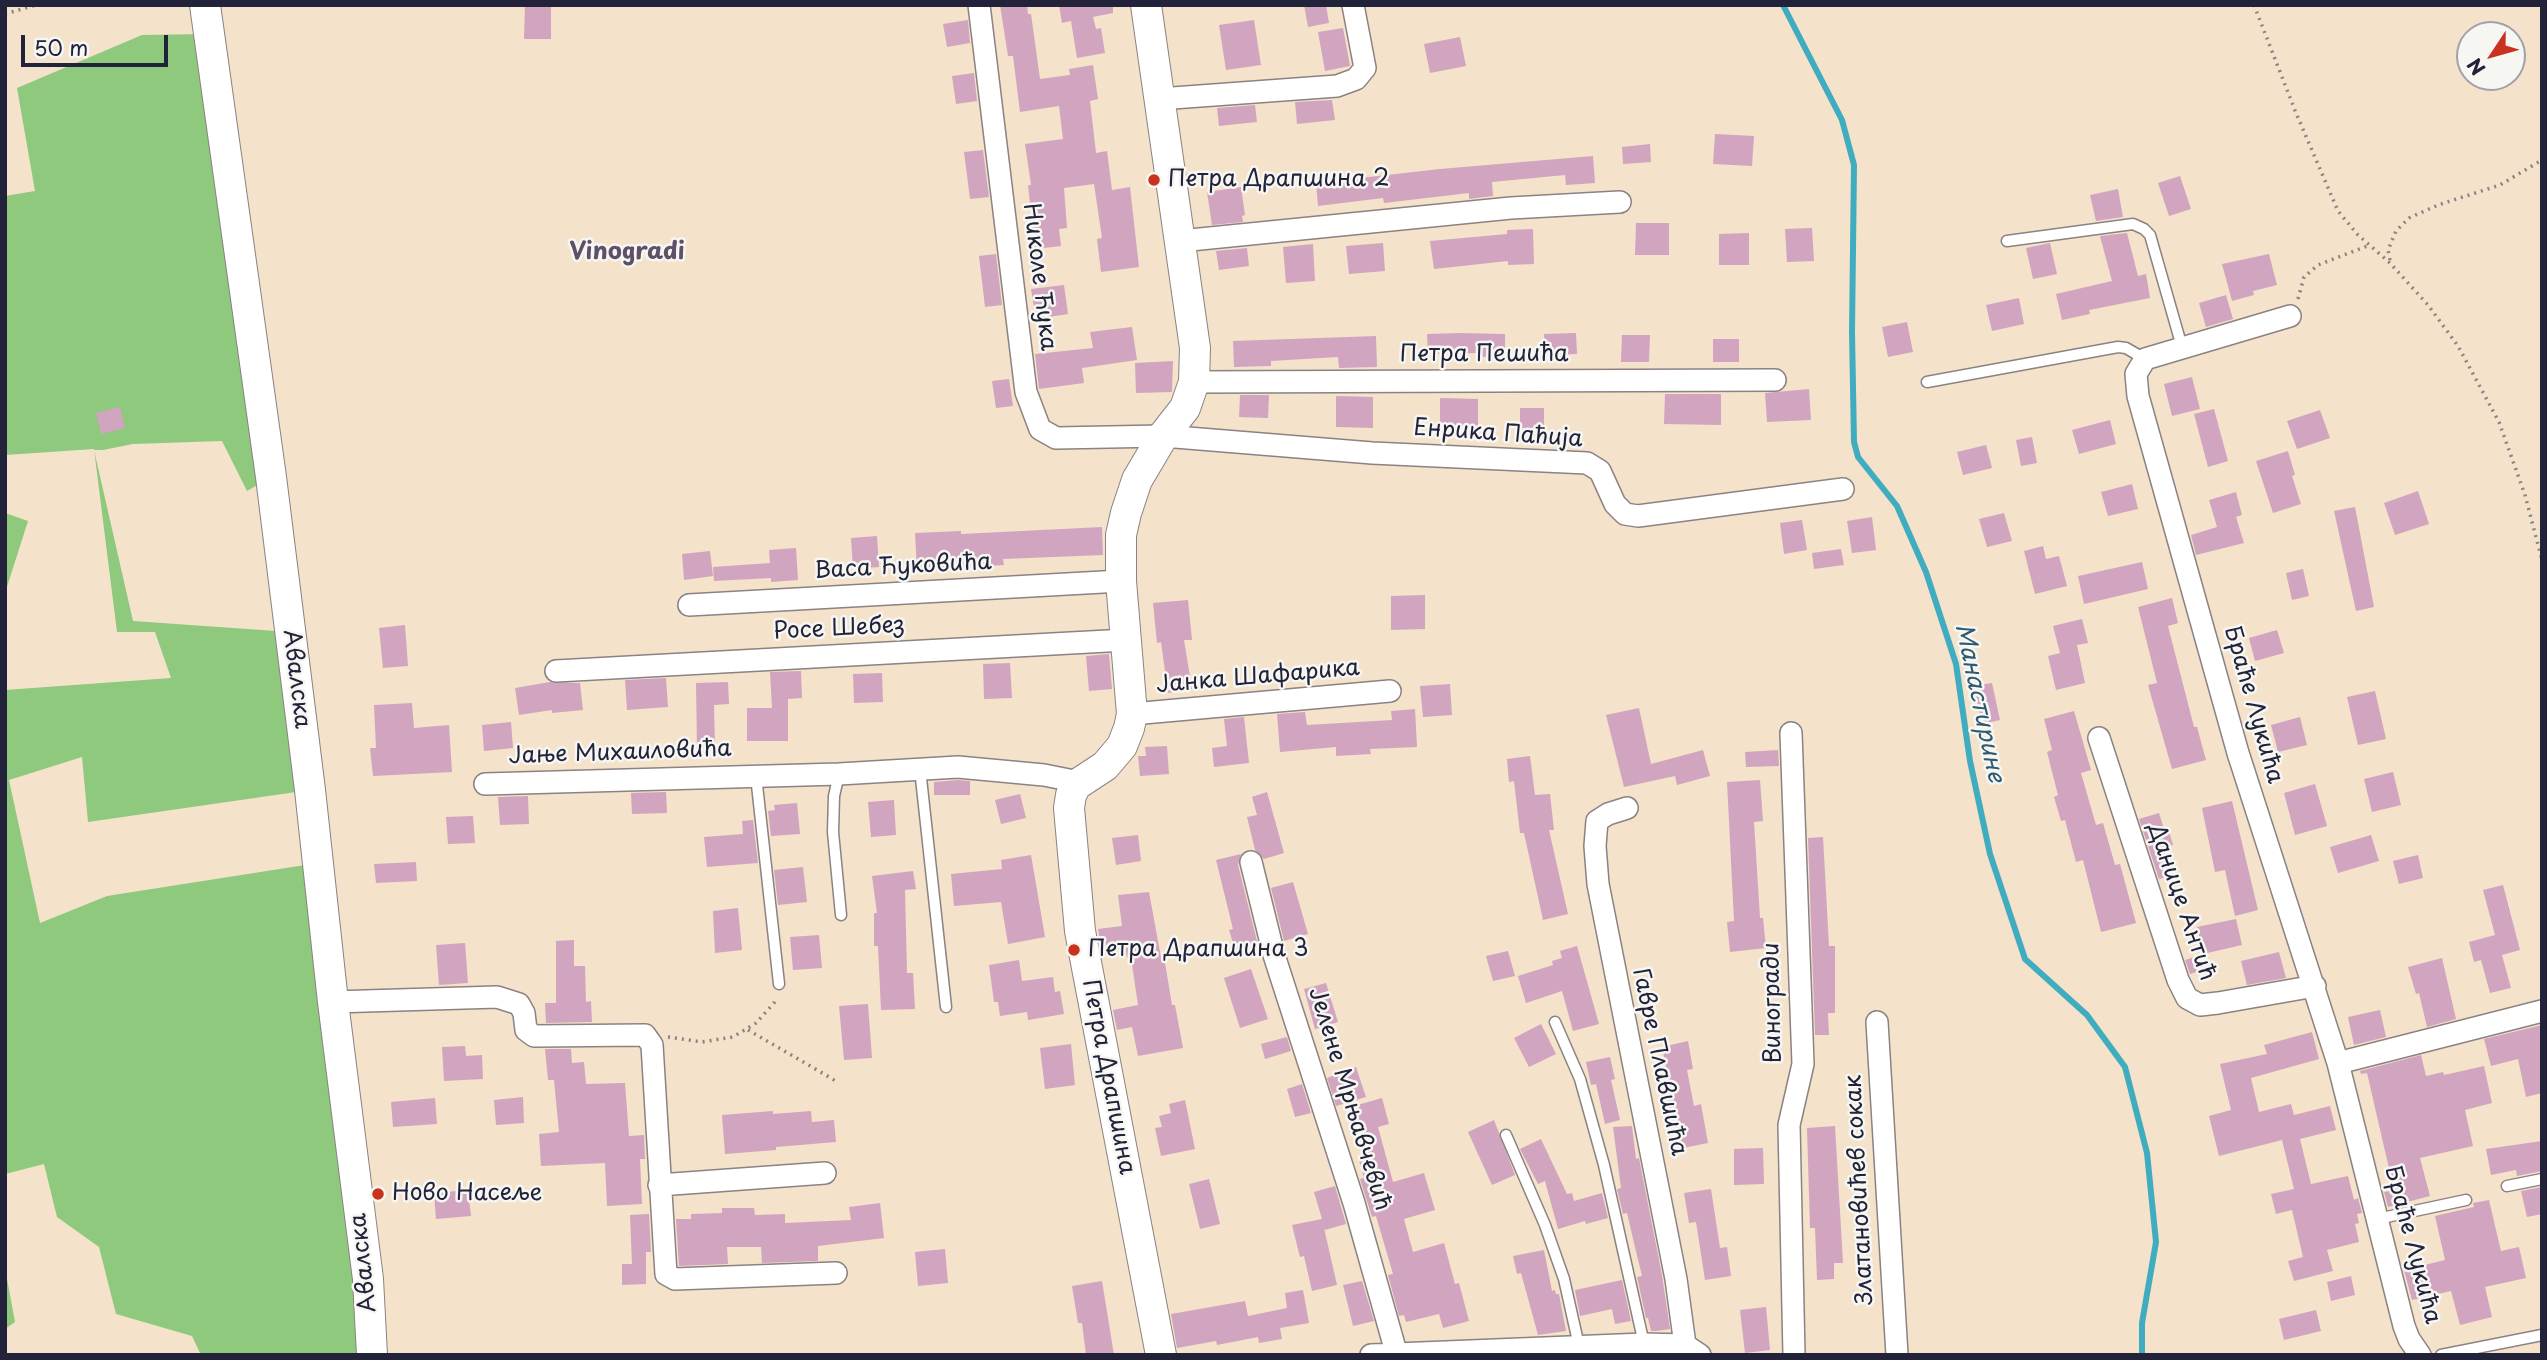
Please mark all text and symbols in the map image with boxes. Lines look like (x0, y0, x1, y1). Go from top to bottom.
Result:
scale bar (24, 21, 172, 65)
north arrow (2456, 21, 2526, 91)
text: 50 m (34, 31, 88, 63)
text: N (2460, 53, 2491, 81)
place label: Петра Драпшина 2 (1168, 166, 1390, 194)
marker: Петра Драпшина 2 (1146, 172, 1162, 188)
street label: Николе Ћука (1016, 202, 1062, 352)
district label: Vinogradi (569, 238, 685, 266)
street label: Петра Пешића (1400, 341, 1568, 369)
street label: Енрика Паћија (1412, 414, 1584, 454)
street label: Васа Ћуковића (814, 549, 992, 585)
street label: Росе Шебез (772, 612, 906, 646)
water label: Манастирине (1948, 621, 2010, 785)
street label: Браће Лукића (2217, 623, 2289, 787)
street label: Авалска (276, 628, 316, 730)
street label: Јанка Шафарика (1155, 654, 1361, 700)
street label: Јање Михаиловића (508, 735, 732, 771)
street label: Данице Антић (2141, 820, 2221, 984)
place label: Петра Драпшина 3 (1088, 936, 1309, 964)
marker: Петра Драпшина 3 (1066, 942, 1082, 958)
street label: Виногради (1758, 942, 1788, 1064)
street label: Гавре Плавшића (1626, 966, 1692, 1158)
street label: Петра Драпшина (1076, 977, 1140, 1177)
street label: Јелене Мрњавчевић (1302, 984, 1396, 1214)
street label: Златановићев сокак (1840, 1075, 1880, 1305)
street label: Браће Лукића (2378, 1163, 2446, 1327)
place label: Ново Насеље (392, 1180, 542, 1208)
marker: Ново Насеље (370, 1186, 386, 1202)
street label: Авалска (345, 1212, 383, 1314)

